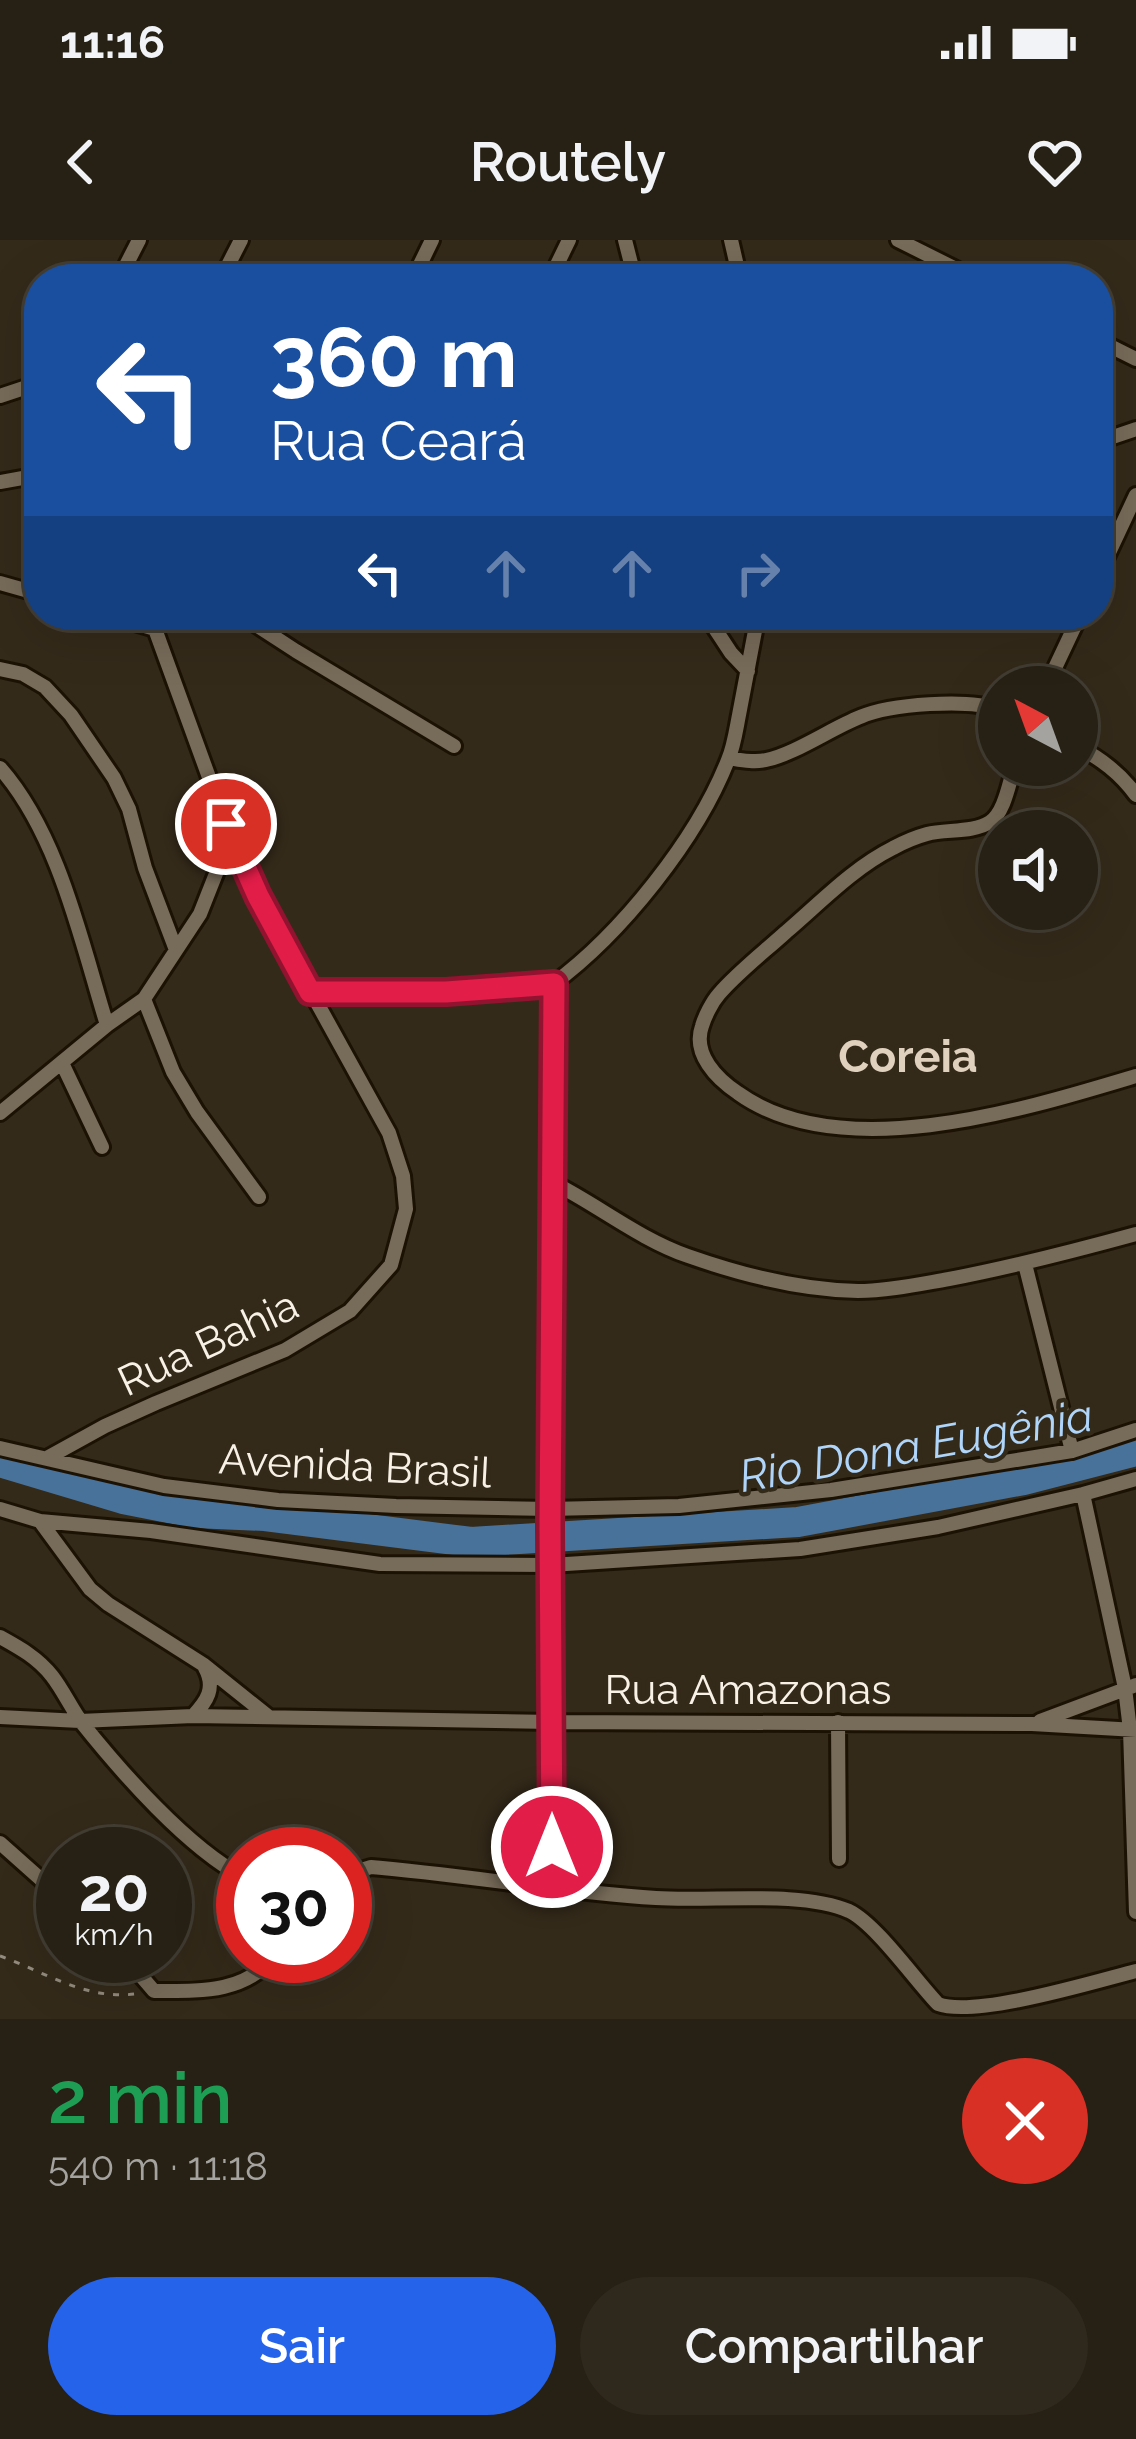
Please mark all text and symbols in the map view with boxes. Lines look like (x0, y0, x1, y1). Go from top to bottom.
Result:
text: 11:16 (60, 16, 165, 69)
icon: back (48, 129, 114, 195)
icon: heart (1022, 129, 1088, 195)
text: Routely (470, 130, 666, 194)
text: 360 m (270, 308, 518, 407)
icon: left (72, 312, 228, 468)
text: Rua Ceará (270, 409, 527, 473)
icon: left (347, 540, 413, 606)
icon: ahead (473, 540, 539, 606)
icon: ahead (599, 540, 665, 606)
icon: right (725, 540, 791, 606)
north arrow (978, 666, 1098, 786)
map controls (978, 666, 1098, 930)
pin (175, 773, 277, 875)
icon: arrive (193, 791, 259, 857)
button: sound (978, 810, 1098, 930)
district label: Coreia (838, 1030, 978, 1083)
street label: Rua Bahia (110, 1280, 306, 1406)
water label: Rio Dona Eugênia (735, 1389, 1097, 1503)
street label: Avenida Brasil (217, 1434, 493, 1498)
street label: Rua Amazonas (604, 1665, 892, 1714)
position arrow (489, 1784, 615, 1910)
speed limit sign: 30 (216, 1827, 372, 1983)
text: 20 (79, 1855, 149, 1925)
text: km/h (74, 1917, 154, 1952)
text: 2 min (48, 2055, 232, 2140)
button: close (962, 2058, 1088, 2184)
text: 540 m · 11:18 (48, 2143, 268, 2189)
button: Sair (48, 2277, 556, 2415)
button: Compartilhar (580, 2277, 1088, 2415)

